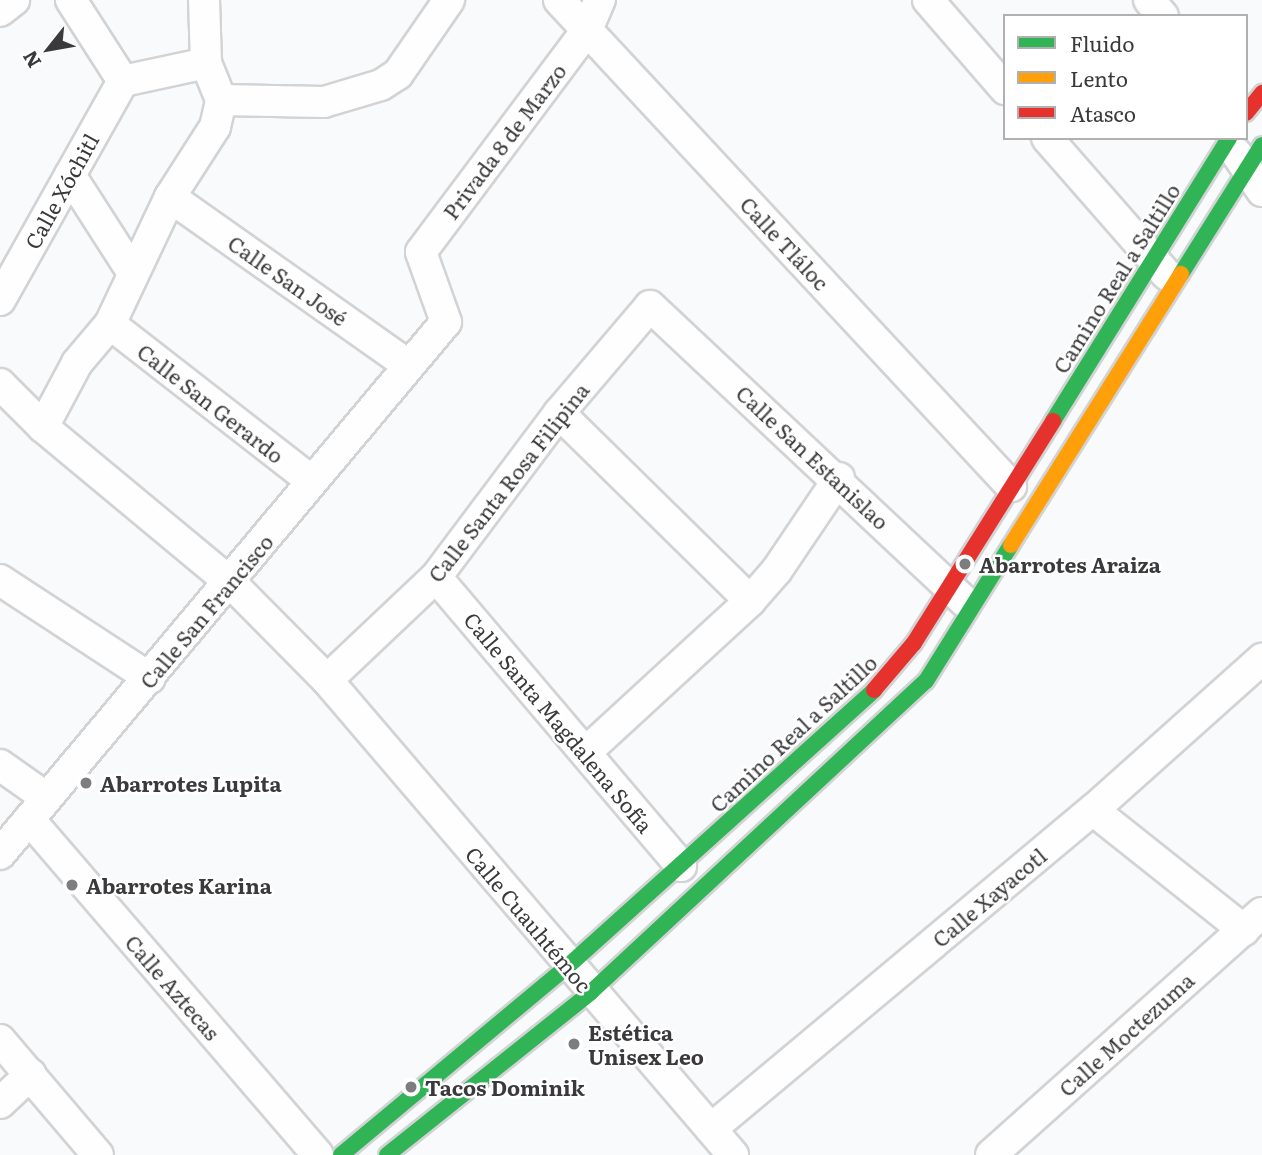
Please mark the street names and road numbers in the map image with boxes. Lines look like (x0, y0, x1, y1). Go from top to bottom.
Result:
street label: Privada 8 de Marzo (437, 58, 571, 224)
street label: Calle Xóchitl (19, 129, 103, 253)
street label: Camino Real a Saltillo (1047, 178, 1185, 378)
street label: Calle Tláloc (736, 191, 834, 295)
street label: Calle San José (224, 230, 352, 330)
street label: Calle San Gerardo (133, 338, 289, 468)
street label: Calle Santa Rosa Filipina (422, 377, 594, 587)
street label: Calle San Estanislao (732, 380, 894, 534)
street label: Calle San Francisco (134, 529, 278, 693)
street label: Calle Santa Magdalena Sofía (459, 607, 659, 837)
street label: Camino Real a Saltillo (704, 649, 882, 817)
street label: Calle Cuauhtémoc (461, 841, 597, 997)
street label: Calle Xayacotl (927, 842, 1051, 952)
street label: Calle Aztecas (121, 929, 225, 1045)
street label: Calle Moctezuma (1053, 967, 1199, 1101)

